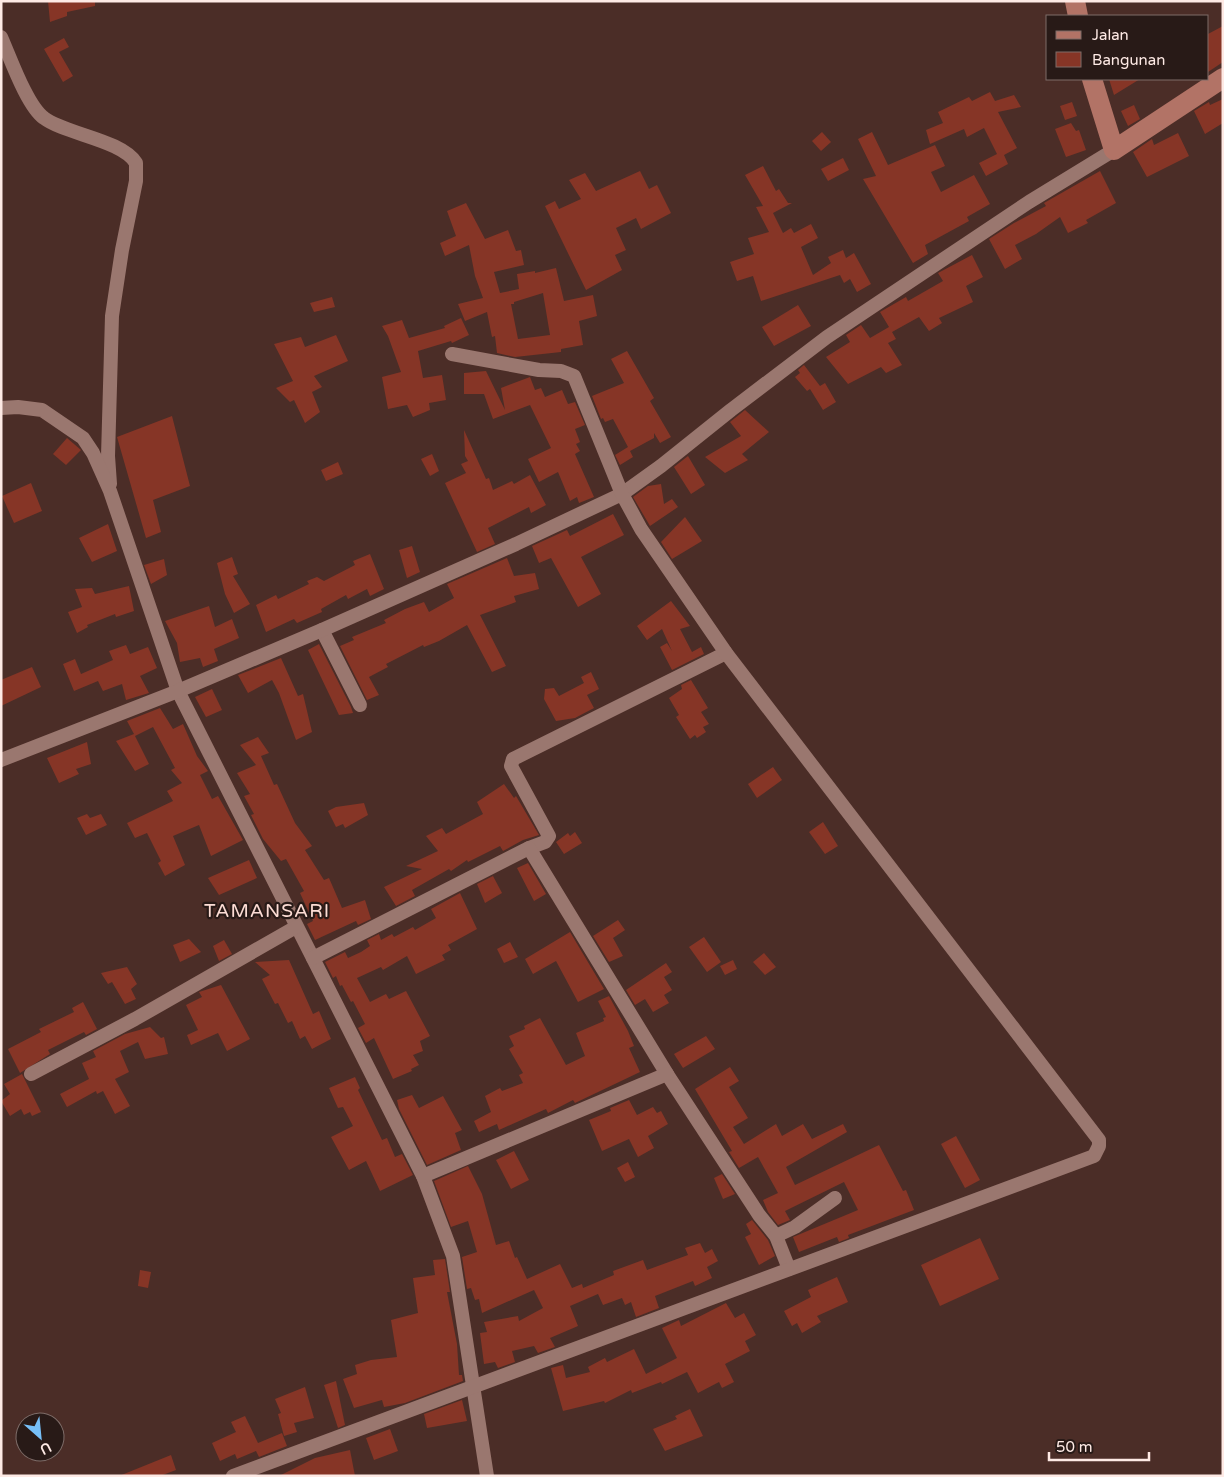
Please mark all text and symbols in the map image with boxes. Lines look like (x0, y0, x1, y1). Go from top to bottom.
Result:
legend (1046, 15, 1209, 80)
text: Jalan (1092, 26, 1129, 44)
text: Bangunan (1092, 51, 1165, 69)
district label: TAMANSARI (204, 900, 330, 922)
north arrow (15, 1412, 65, 1462)
scale bar (1049, 1430, 1149, 1462)
text: U (37, 1438, 54, 1458)
text: 50 m (1056, 1438, 1093, 1456)

